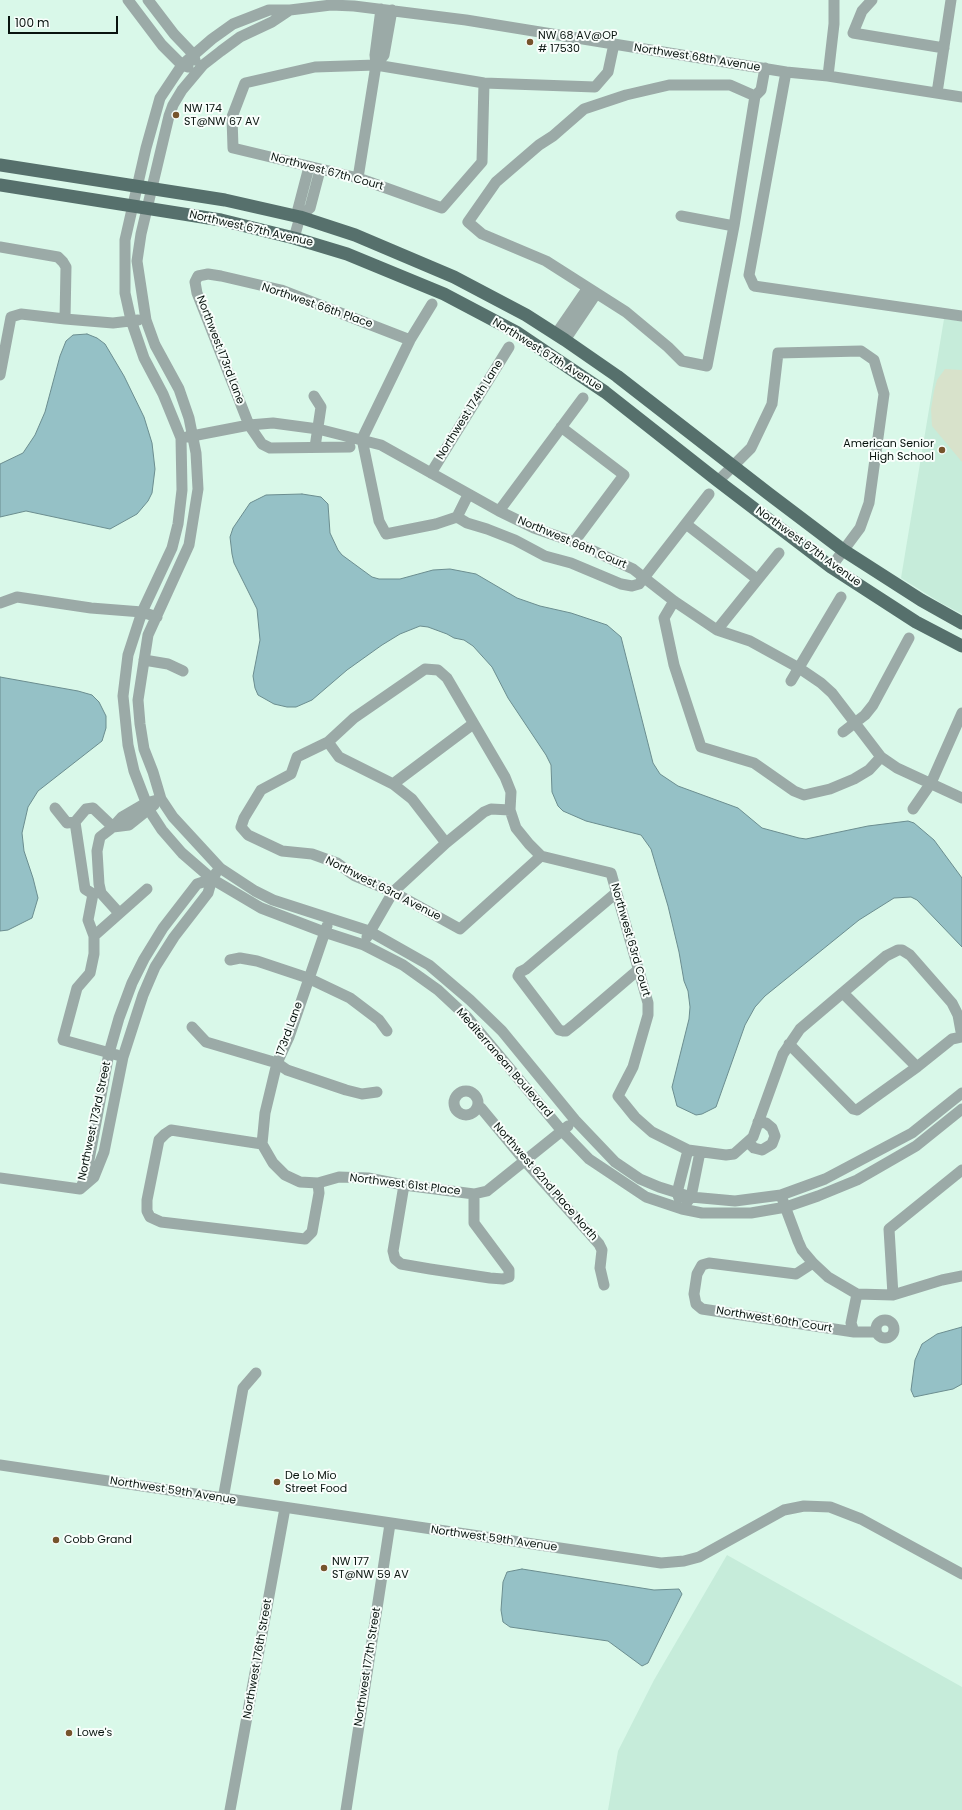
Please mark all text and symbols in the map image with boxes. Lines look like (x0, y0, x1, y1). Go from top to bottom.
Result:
scale bar (10, 8, 120, 34)
text: 100 m (15, 14, 49, 31)
place label: NW 68 AV@OP # 17530 (538, 29, 617, 55)
marker: NW 68 AV@OP # 17530 (525, 37, 535, 47)
street label: Northwest 68th Avenue (633, 41, 761, 75)
place label: NW 174 ST@NW 67 AV (184, 102, 260, 128)
marker: NW 174 ST@NW 67 AV (171, 110, 181, 120)
street label: Northwest 67th Court (269, 151, 385, 193)
street label: Northwest 67th Avenue (188, 208, 314, 250)
street label: Northwest 66th Place (260, 281, 374, 331)
street label: Northwest 173rd Lane (193, 294, 247, 406)
street label: Northwest 67th Avenue (490, 316, 604, 394)
street label: Northwest 174th Lane (434, 358, 506, 462)
place label: American Senior High School (843, 437, 934, 463)
marker: American Senior High School (937, 445, 947, 455)
street label: Northwest 67th Avenue (753, 504, 863, 590)
street label: Northwest 66th Court (516, 514, 628, 572)
street label: Northwest 63rd Avenue (323, 854, 443, 924)
street label: Northwest 63rd Court (608, 882, 652, 998)
street label: 173rd Lane (274, 1000, 306, 1058)
street label: Mediterranean Boulevard (453, 1006, 555, 1120)
street label: Northwest 173rd Street (76, 1060, 114, 1182)
street label: Northwest 62nd Place North (490, 1120, 600, 1244)
street label: Northwest 61st Place (349, 1172, 461, 1198)
street label: Northwest 60th Court (715, 1304, 833, 1336)
place label: De Lo Mío Street Food (285, 1469, 347, 1495)
street label: Northwest 59th Avenue (109, 1475, 237, 1507)
marker: De Lo Mío Street Food (272, 1477, 282, 1487)
street label: Northwest 59th Avenue (430, 1524, 558, 1554)
place label: Cobb Grand (64, 1533, 132, 1547)
marker: Cobb Grand (51, 1535, 61, 1545)
place label: NW 177 ST@NW 59 AV (332, 1555, 409, 1581)
marker: NW 177 ST@NW 59 AV (319, 1563, 329, 1573)
street label: Northwest 176th Street (241, 1598, 275, 1720)
street label: Northwest 177th Street (352, 1607, 384, 1727)
place label: Lowe's (77, 1726, 112, 1740)
marker: Lowe's (64, 1728, 74, 1738)

